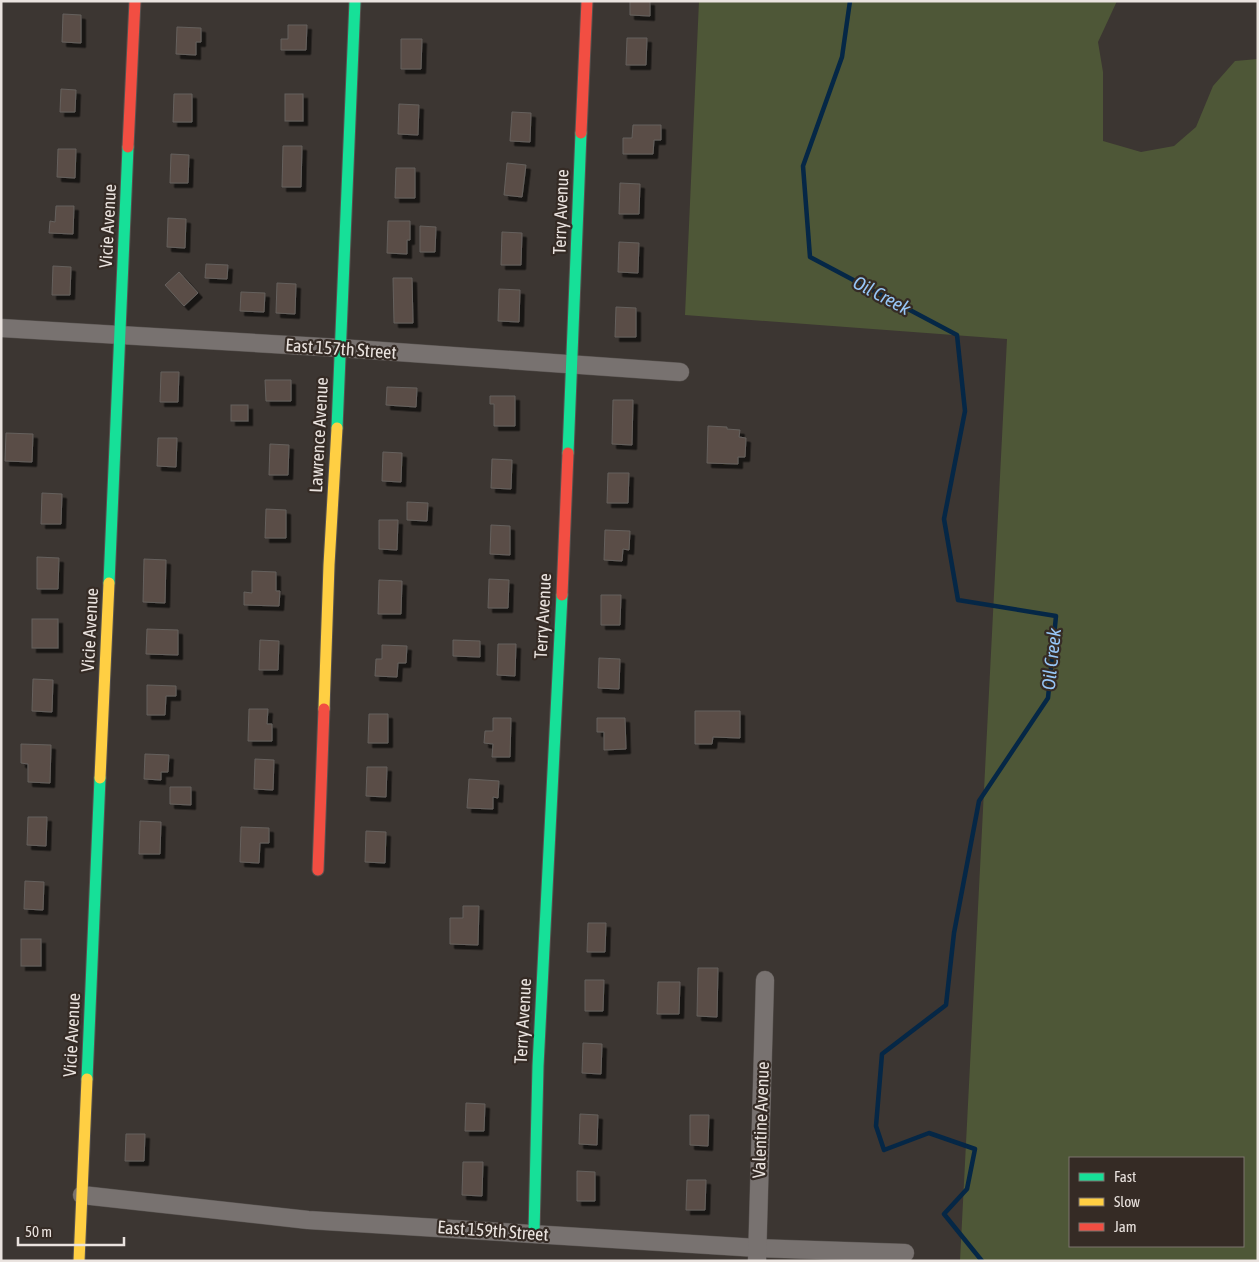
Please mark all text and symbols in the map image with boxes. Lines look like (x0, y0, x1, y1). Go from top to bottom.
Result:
street label: Terry Avenue (549, 169, 572, 255)
street label: Vicie Avenue (95, 183, 120, 269)
water label: Oil Creek (849, 271, 915, 320)
street label: East 157th Street (285, 334, 397, 363)
street label: Lawrence Avenue (305, 377, 332, 493)
street label: Terry Avenue (530, 573, 555, 659)
street label: Vicie Avenue (77, 587, 102, 673)
water label: Oil Creek (1037, 626, 1065, 691)
street label: Terry Avenue (510, 978, 535, 1064)
street label: Vicie Avenue (59, 992, 84, 1078)
street label: Valentine Avenue (748, 1061, 773, 1179)
legend (1069, 1157, 1244, 1247)
text: Fast (1114, 1168, 1136, 1185)
text: Slow (1114, 1193, 1140, 1210)
scale bar (18, 1214, 124, 1246)
street label: East 159th Street (437, 1216, 549, 1245)
text: Jam (1114, 1218, 1137, 1235)
text: 50 m (25, 1223, 52, 1240)

